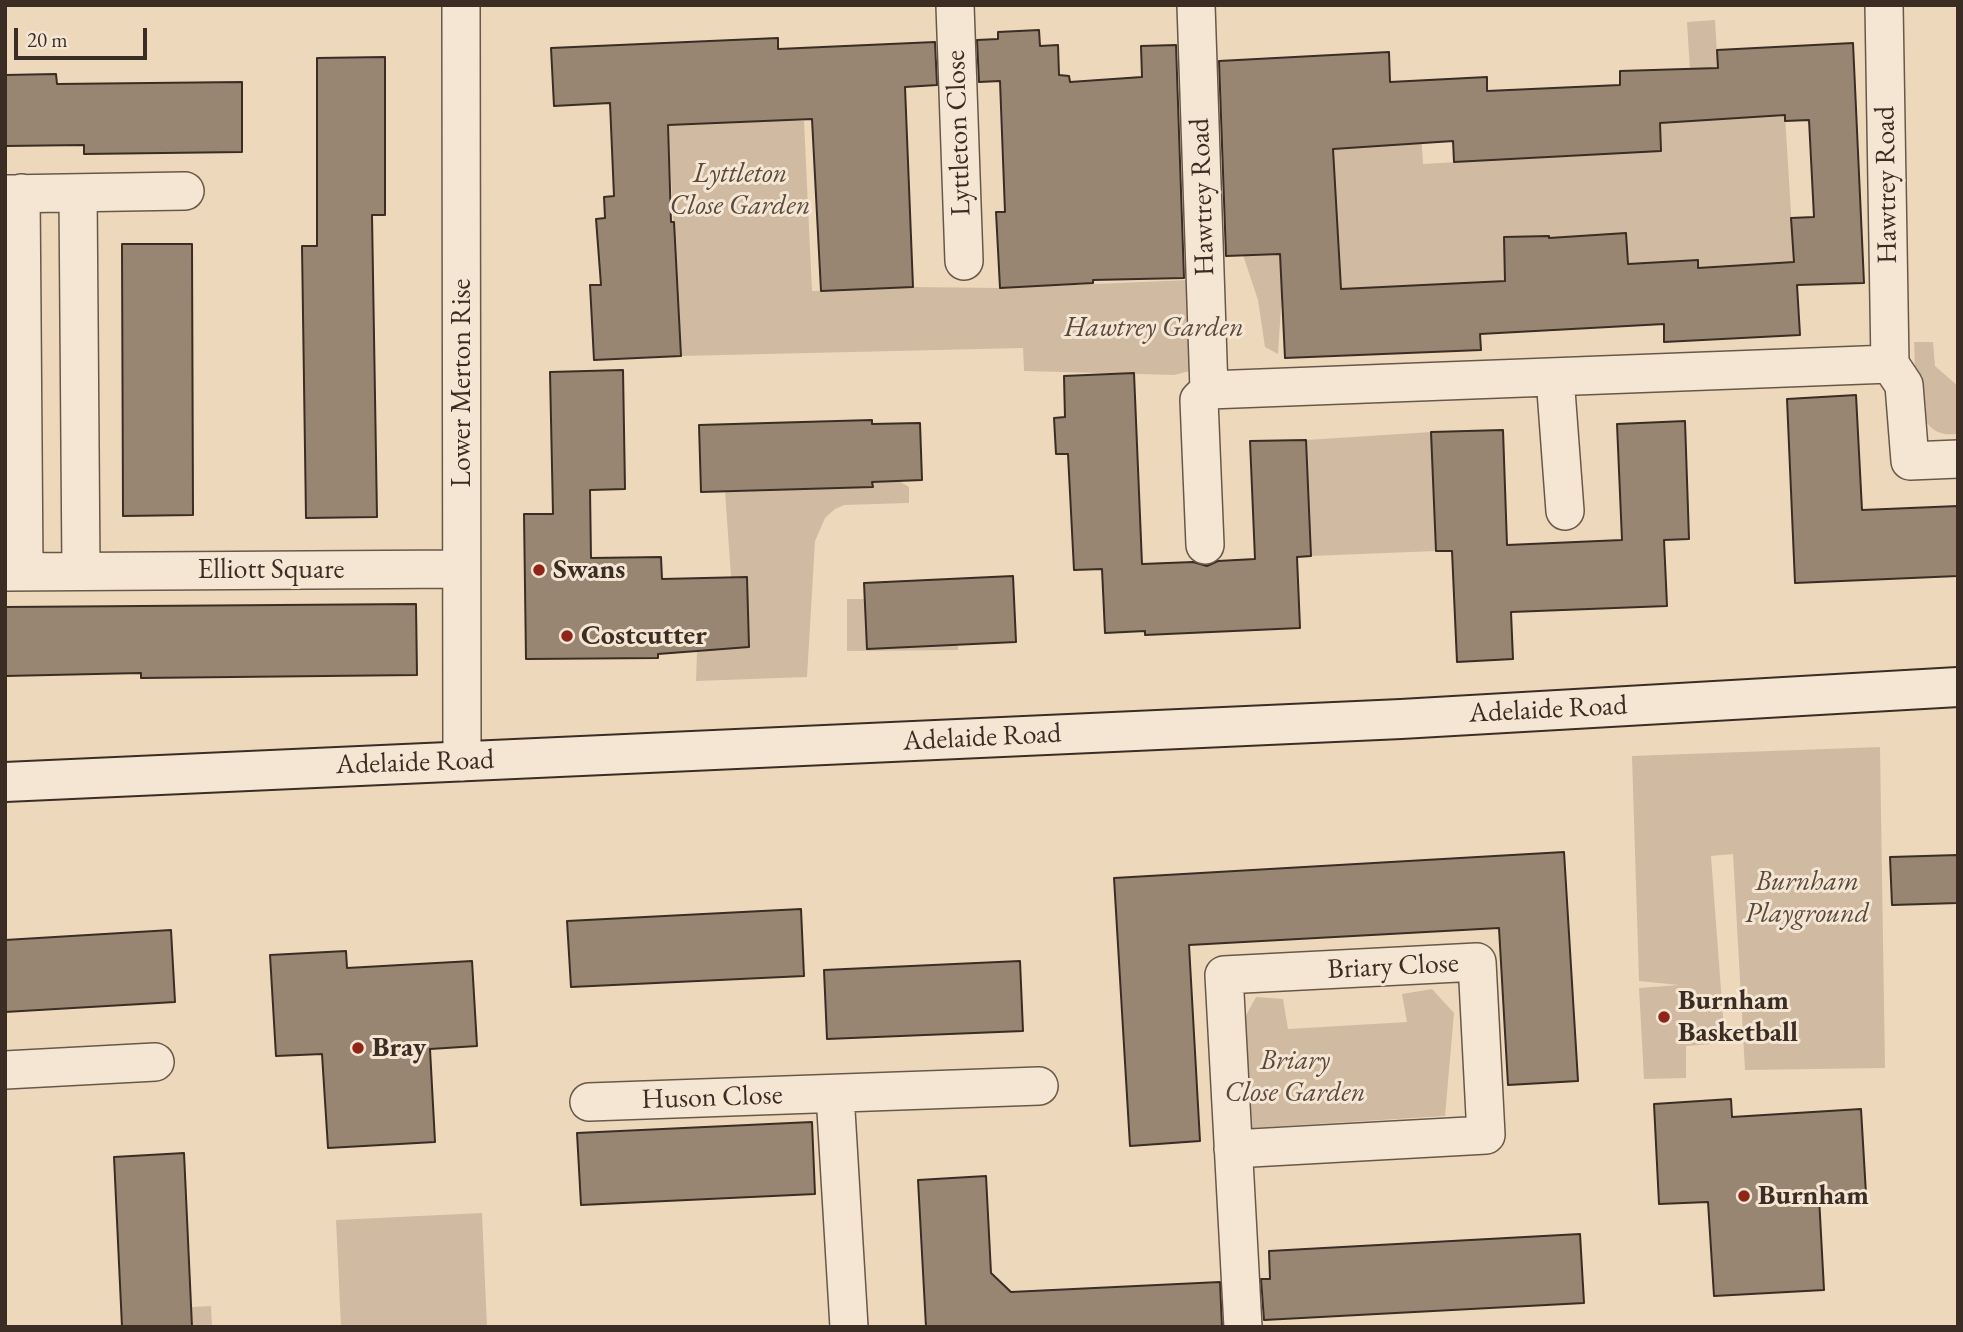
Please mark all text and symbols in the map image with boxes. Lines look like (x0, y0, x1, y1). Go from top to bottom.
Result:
scale bar (18, 14, 150, 58)
text: 20 m (27, 26, 68, 53)
street label: Lyttleton Close (939, 50, 979, 216)
street label: Hawtrey Road (1869, 106, 1905, 264)
street label: Hawtrey Road (1183, 117, 1223, 277)
park label: Lyttleton Close Garden (670, 157, 810, 223)
street label: Lower Merton Rise (445, 279, 479, 487)
park label: Hawtrey Garden (1064, 311, 1244, 345)
street label: Elliott Square (198, 553, 344, 587)
place label: Swans (553, 553, 625, 587)
marker: Swans (531, 562, 547, 578)
place label: Costcutter (581, 619, 707, 653)
marker: Costcutter (559, 628, 575, 644)
street label: Adelaide Road (1468, 689, 1628, 731)
street label: Adelaide Road (902, 717, 1062, 759)
street label: Adelaide Road (335, 743, 495, 783)
park label: Burnham Playground (1745, 865, 1869, 931)
street label: Briary Close (1326, 947, 1460, 987)
place label: Burnham Basketball (1678, 984, 1798, 1050)
marker: Burnham Basketball (1656, 1009, 1672, 1025)
place label: Bray (372, 1031, 426, 1065)
marker: Bray (350, 1040, 366, 1056)
park label: Briary Close Garden (1225, 1044, 1365, 1110)
street label: Huson Close (641, 1079, 783, 1117)
place label: Burnham (1758, 1179, 1869, 1213)
marker: Burnham (1736, 1188, 1752, 1204)

